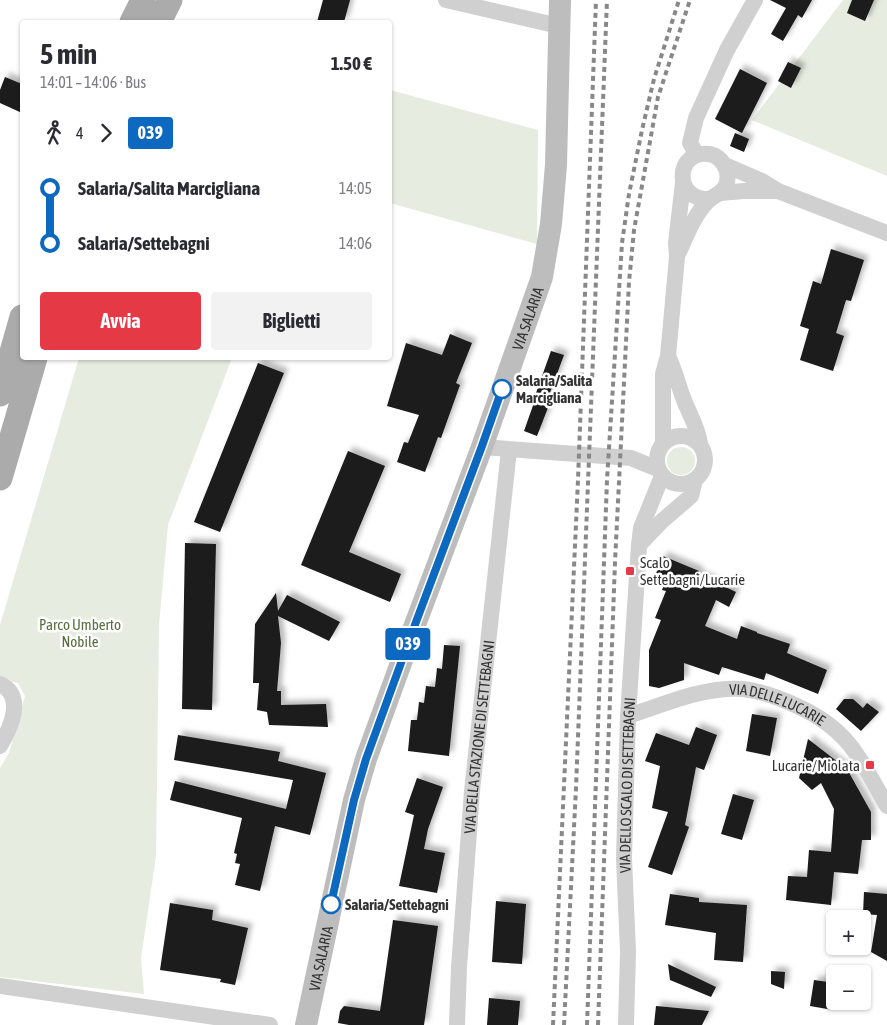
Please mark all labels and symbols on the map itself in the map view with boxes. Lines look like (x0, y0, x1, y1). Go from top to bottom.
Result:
street label: VIA SALARIA (508, 284, 547, 352)
place label: Salaria/Salita Marcigliana (516, 372, 592, 406)
marker: Salaria/Salita Marcigliana (492, 379, 512, 399)
place label: Scalo Settebagni/Lucarie (640, 554, 745, 588)
marker: Scalo Settebagni/Lucarie (624, 565, 636, 577)
park label: Parco Umberto Nobile (39, 616, 121, 650)
line badge: 039 (379, 628, 437, 660)
street label: VIA DELLA STAZIONE DI SETTEBAGNI (460, 639, 497, 834)
street label: VIA DELLE LUCARIE (729, 680, 829, 729)
street label: VIA DELLO SCALO DI SETTEBAGNI (615, 697, 638, 873)
place label: Lucarie/Miolata (772, 757, 860, 774)
marker: Lucarie/Miolata (864, 759, 876, 771)
marker: Salaria/Settebagni (321, 894, 341, 914)
place label: Salaria/Settebagni (345, 896, 449, 913)
street label: VIA SALARIA (305, 924, 336, 993)

